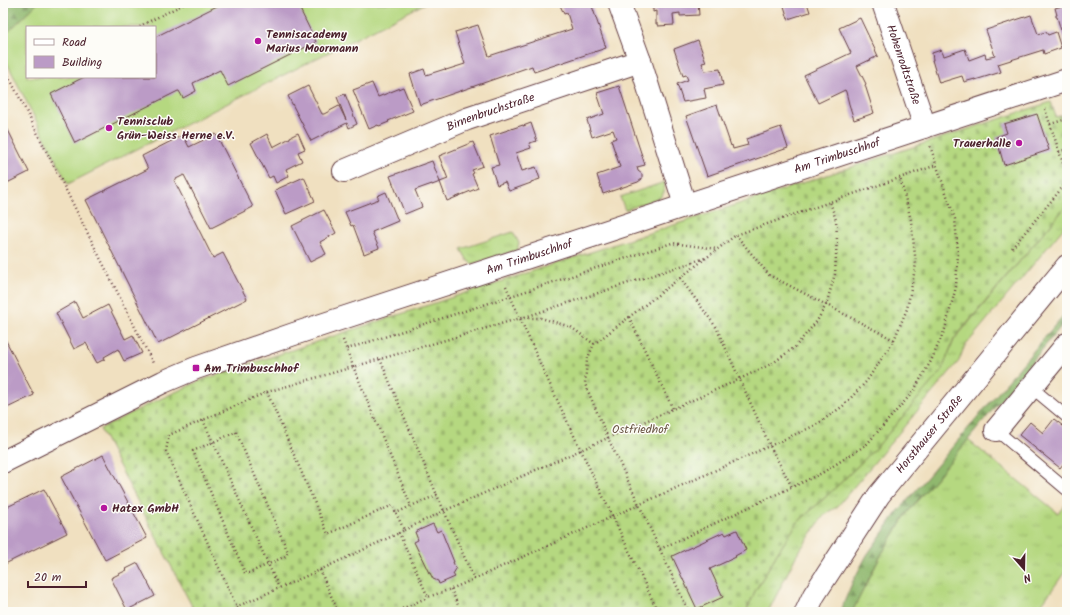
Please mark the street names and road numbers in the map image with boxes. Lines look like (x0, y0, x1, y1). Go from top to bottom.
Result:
street label: Hohenrodtstraße (881, 22, 926, 108)
street label: Birnenbruchstraße (443, 87, 538, 136)
street label: Am Trimbuschhof (791, 132, 884, 179)
street label: Am Trimbuschhof (484, 233, 576, 280)
street label: Horsthauser Straße (891, 390, 968, 478)

